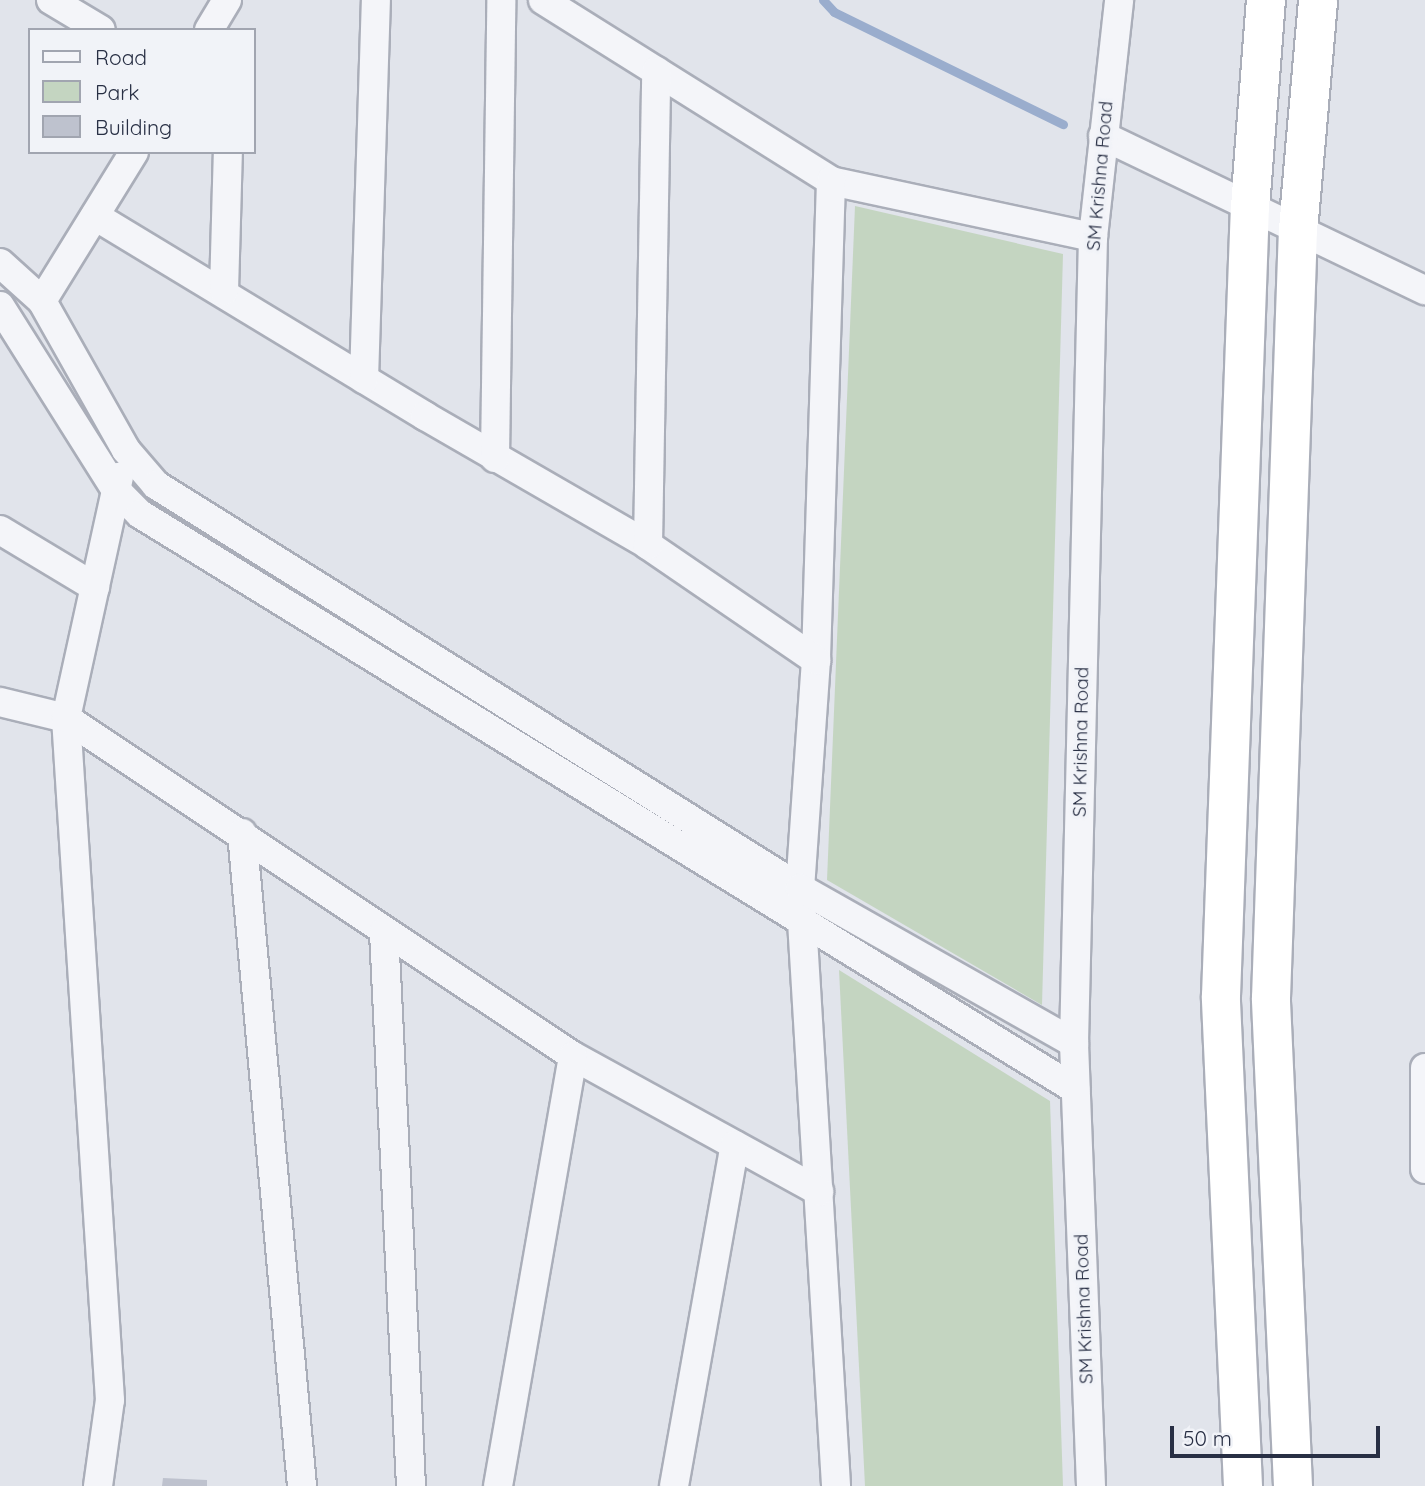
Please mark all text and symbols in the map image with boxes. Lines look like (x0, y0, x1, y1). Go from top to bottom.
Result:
legend (28, 28, 256, 154)
text: Road (95, 44, 147, 70)
text: Park (95, 79, 139, 105)
street label: SM Krishna Road (1082, 100, 1118, 252)
text: Building (95, 114, 172, 140)
street label: SM Krishna Road (1068, 667, 1094, 817)
street label: SM Krishna Road (1070, 1234, 1098, 1384)
scale bar (1173, 1412, 1383, 1456)
text: 50 m (1183, 1425, 1232, 1451)

